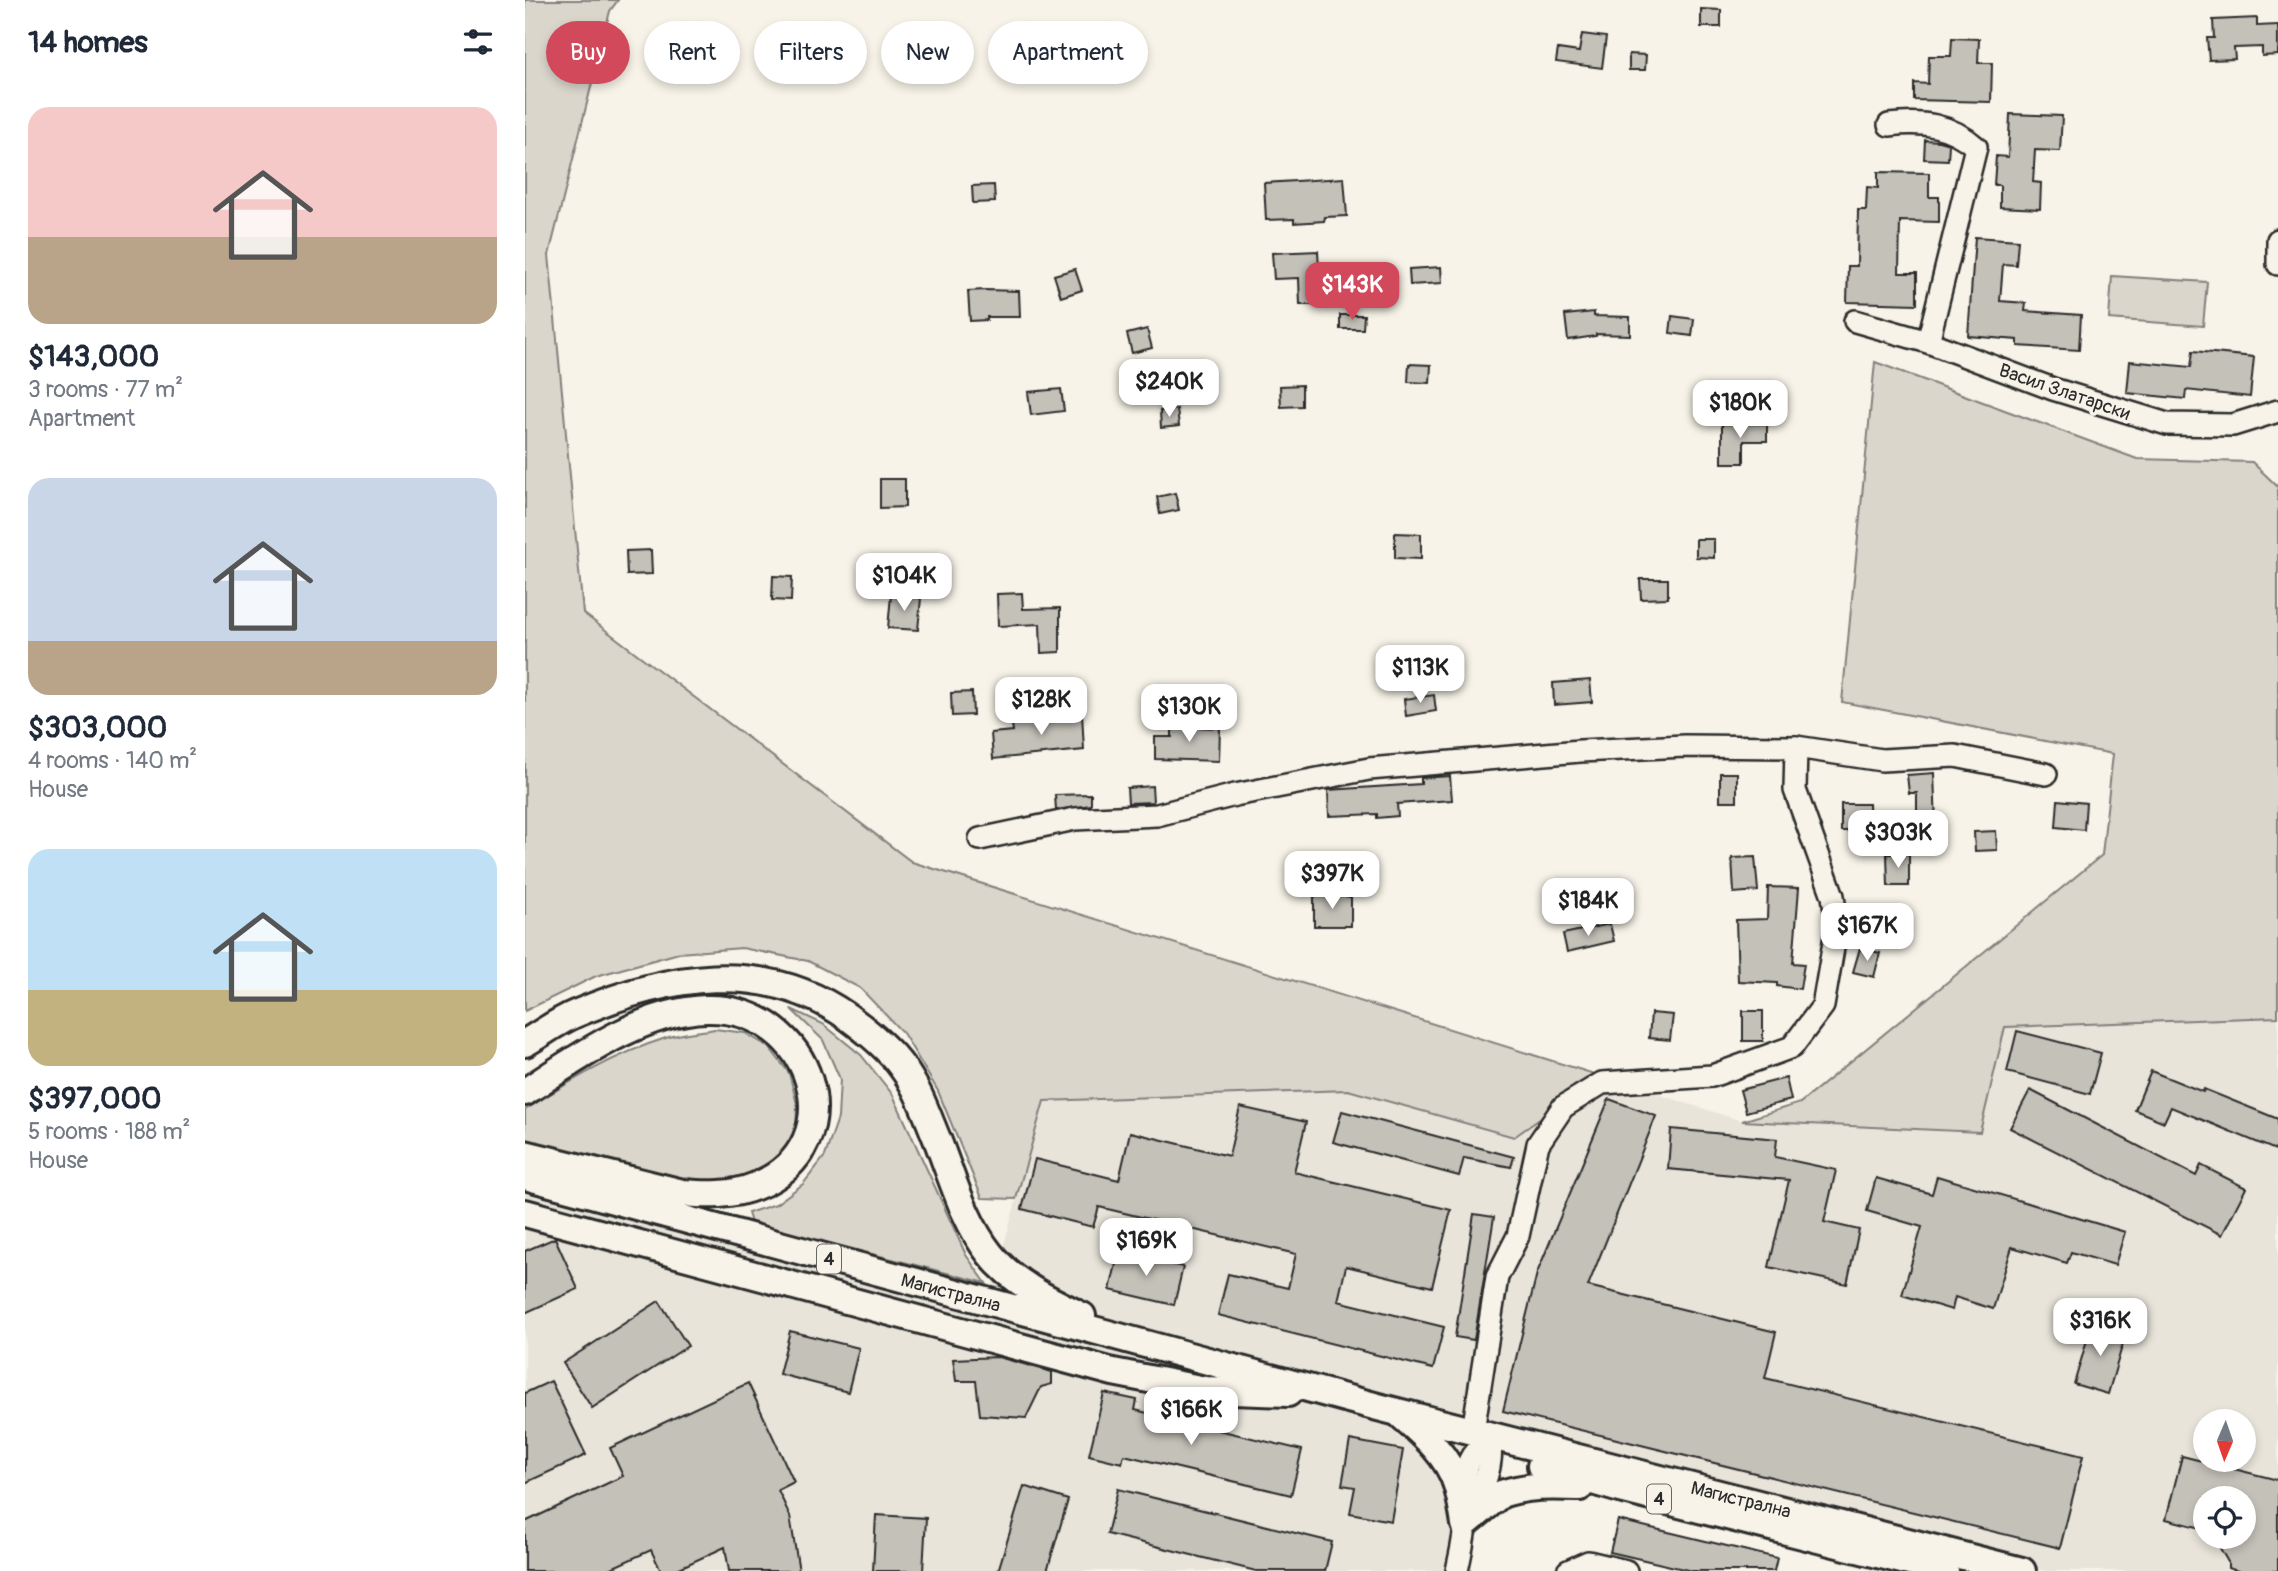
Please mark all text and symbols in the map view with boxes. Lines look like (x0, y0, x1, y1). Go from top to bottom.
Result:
chip: Buy (546, 21, 630, 84)
chip: Rent (644, 21, 740, 84)
chip: Filters (754, 21, 867, 84)
chip: New (881, 21, 974, 84)
chip: Apartment (988, 21, 1148, 84)
icon: filters (459, 23, 497, 61)
text: 14 homes (28, 24, 148, 61)
icon: home (200, 152, 326, 278)
pin: $143K (1303, 262, 1401, 322)
text: $143K (1321, 270, 1383, 299)
text: $143,000 (28, 338, 159, 375)
street label: Васил Златарски (1996, 358, 2134, 426)
pin: $240K (1120, 360, 1218, 419)
text: $240K (1135, 367, 1203, 396)
text: 3 rooms · 77 m² (28, 375, 183, 404)
pin: $180K (1691, 380, 1789, 440)
text: $180K (1709, 388, 1771, 417)
text: Apartment (28, 404, 135, 433)
icon: home (200, 523, 326, 649)
pin: $104K (855, 554, 953, 613)
text: $104K (872, 561, 936, 590)
pin: $113K (1371, 646, 1469, 705)
text: $113K (1391, 653, 1449, 682)
pin: $128K (992, 678, 1090, 737)
pin: $130K (1140, 684, 1238, 744)
text: $128K (1011, 685, 1071, 714)
text: $130K (1157, 692, 1221, 721)
text: $303,000 (28, 709, 167, 746)
text: 4 rooms · 140 m² (28, 746, 197, 775)
text: House (28, 775, 88, 804)
pin: $303K (1849, 810, 1947, 870)
text: $303K (1864, 818, 1932, 847)
pin: $397K (1283, 852, 1381, 911)
text: $397K (1300, 859, 1364, 888)
pin: $184K (1539, 878, 1637, 938)
text: $184K (1558, 886, 1618, 915)
icon: home (200, 894, 326, 1020)
pin: $167K (1818, 904, 1916, 963)
text: $167K (1837, 911, 1897, 940)
text: $397,000 (28, 1080, 161, 1117)
text: 5 rooms · 188 m² (28, 1117, 190, 1146)
text: House (28, 1146, 88, 1175)
pin: $169K (1097, 1218, 1195, 1278)
text: $169K (1116, 1226, 1176, 1255)
road number: 4 (817, 1244, 841, 1274)
street label: Магистрална (898, 1268, 1003, 1318)
pin: $316K (2051, 1298, 2149, 1358)
text: $316K (2069, 1306, 2131, 1335)
pin: $166K (1142, 1388, 1240, 1447)
text: $166K (1160, 1395, 1222, 1424)
north arrow (2193, 1409, 2256, 1472)
map controls (2193, 1409, 2256, 1549)
street label: Магистрална (1688, 1476, 1793, 1524)
road number: 4 (1647, 1484, 1671, 1514)
button: locate (2193, 1486, 2256, 1549)

